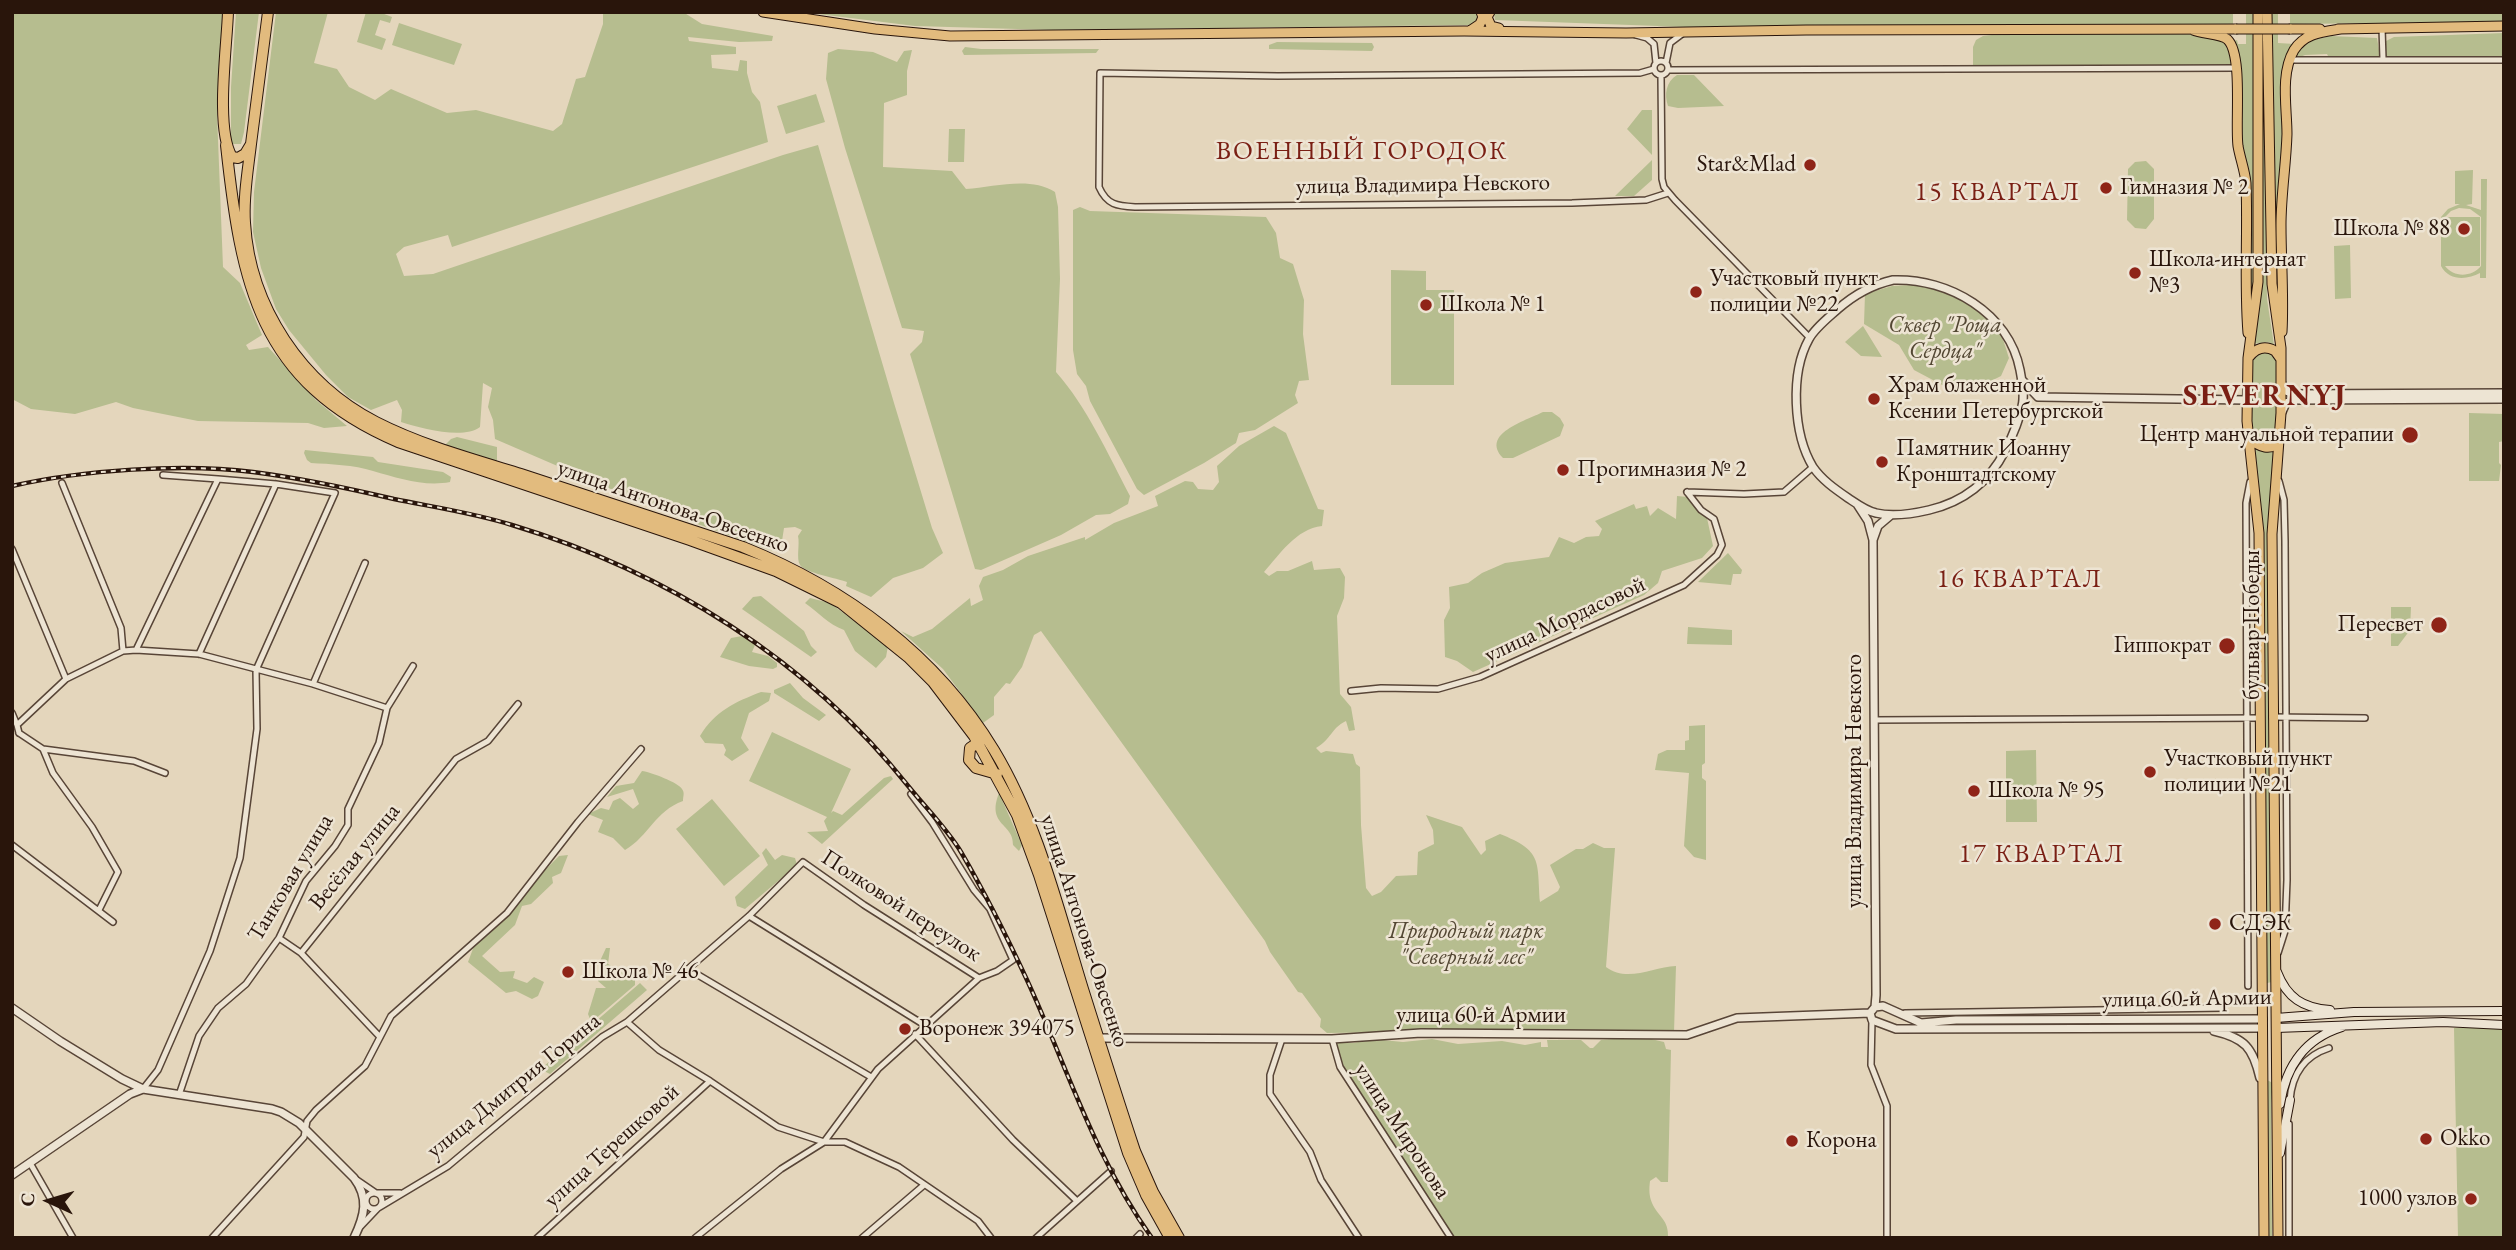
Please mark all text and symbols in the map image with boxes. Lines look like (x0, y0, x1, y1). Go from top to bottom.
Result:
district label: ВОЕННЫЙ ГОРОДОК (1218, 136, 1506, 168)
place label: Star&Mlad (1697, 151, 1796, 179)
marker: Star&Mlad (1802, 157, 1818, 173)
street label: улица Владимира Невского (1296, 169, 1550, 201)
place label: Гимназия № 2 (2120, 174, 2248, 202)
district label: 15 КВАРТАЛ (1916, 177, 2080, 209)
marker: Гимназия № 2 (2098, 180, 2114, 196)
place label: Школа № 88 (2333, 215, 2450, 243)
marker: Школа № 88 (2456, 221, 2472, 237)
place label: Школа-интернат №3 (2149, 246, 2306, 300)
place label: Участковый пункт полиции №22 (1710, 265, 1878, 319)
marker: Школа-интернат №3 (2127, 265, 2143, 281)
marker: Участковый пункт полиции №22 (1688, 284, 1704, 300)
place label: Школа № 1 (1440, 291, 1546, 319)
marker: Школа № 1 (1418, 297, 1434, 313)
park label: Сквер "Роща Сердца" (1888, 312, 2002, 366)
place label: Храм блаженной Ксении Петербургской (1888, 372, 2103, 426)
district label: SEVERNYJ (2184, 379, 2346, 415)
marker: Храм блаженной Ксении Петербургской (1866, 391, 1882, 407)
place label: Центр мануальной терапии (2140, 421, 2394, 449)
marker: Центр мануальной терапии (2400, 425, 2420, 445)
place label: Памятник Иоанну Кронштадтскому (1896, 435, 2071, 489)
street label: улица Антонова-Овсеенко (553, 454, 793, 560)
marker: Памятник Иоанну Кронштадтскому (1874, 454, 1890, 470)
place label: Прогимназия № 2 (1577, 456, 1746, 484)
marker: Прогимназия № 2 (1555, 462, 1571, 478)
street label: бульвар Победы (2239, 550, 2267, 700)
district label: 16 КВАРТАЛ (1938, 564, 2102, 596)
street label: улица Мордасовой (1480, 571, 1650, 669)
place label: Пересвет (2337, 611, 2423, 639)
marker: Пересвет (2429, 615, 2449, 635)
place label: Гиппократ (2114, 632, 2211, 660)
marker: Гиппократ (2217, 636, 2237, 656)
street label: улица Владимира Невского (1841, 654, 1869, 908)
place label: Участковый пункт полиции №21 (2164, 745, 2332, 799)
marker: Участковый пункт полиции №21 (2142, 764, 2158, 780)
place label: Школа № 95 (1988, 777, 2105, 805)
marker: Школа № 95 (1966, 783, 1982, 799)
street label: Весёлая улица (304, 798, 406, 916)
street label: Танковая улица (242, 809, 340, 947)
street label: улица Антонова-Овсеенко (1033, 811, 1135, 1051)
district label: 17 КВАРТАЛ (1960, 839, 2124, 871)
street label: Полковой переулок (816, 844, 986, 968)
place label: СДЭК (2229, 910, 2292, 938)
marker: СДЭК (2207, 916, 2223, 932)
park label: Природный парк "Северный лес" (1389, 918, 1543, 972)
place label: Школа № 46 (582, 958, 699, 986)
marker: Школа № 46 (560, 964, 576, 980)
street label: улица 60-й Армии (2102, 984, 2272, 1014)
street label: улица 60-й Армии (1396, 1002, 1566, 1030)
street label: улица Дмитрия Горина (421, 1007, 607, 1165)
place label: Воронеж 394075 (919, 1015, 1075, 1043)
marker: Воронеж 394075 (897, 1021, 913, 1037)
street label: улица Миронова (1348, 1058, 1456, 1204)
street label: улица Терешковой (539, 1078, 685, 1214)
place label: Okko (2440, 1125, 2491, 1153)
place label: Корона (1806, 1127, 1877, 1155)
marker: Okko (2418, 1131, 2434, 1147)
marker: Корона (1784, 1133, 1800, 1149)
north arrow (14, 1166, 84, 1236)
place label: 1000 узлов (2358, 1185, 2457, 1213)
marker: 1000 узлов (2463, 1191, 2479, 1207)
text: С (15, 1192, 40, 1207)

